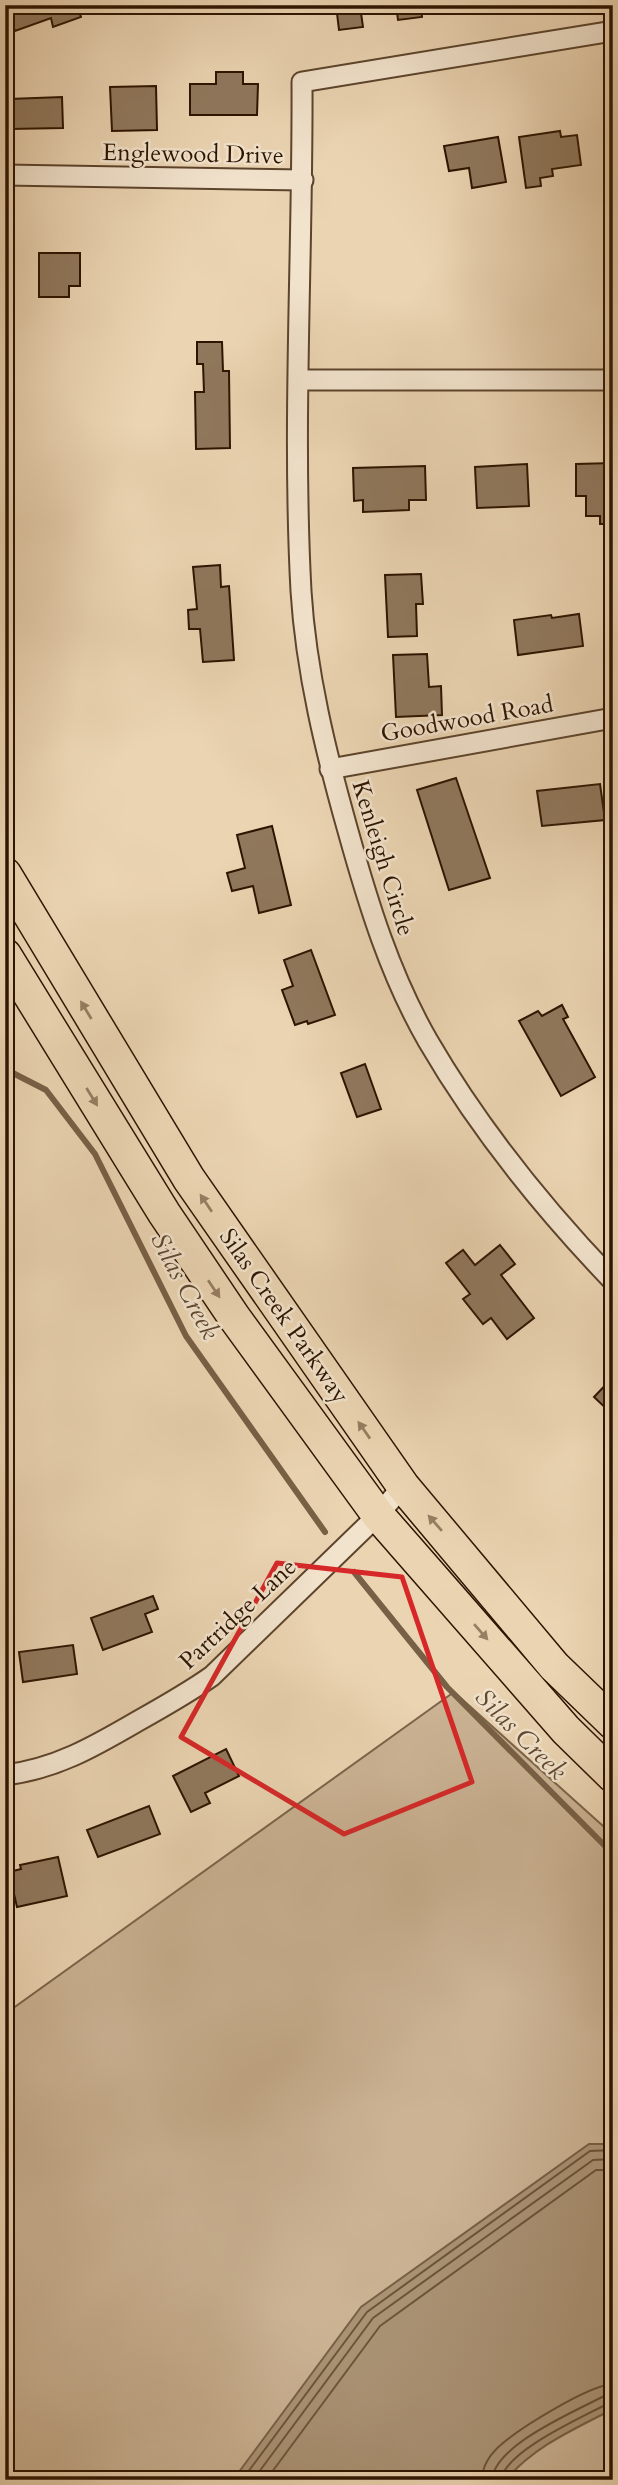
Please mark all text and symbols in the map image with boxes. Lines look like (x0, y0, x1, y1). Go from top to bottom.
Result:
street label: Englewood Drive (102, 136, 284, 172)
street label: Goodwood Road (378, 688, 556, 750)
street label: Kenleigh Circle (344, 776, 422, 940)
one-way arrow (80, 1000, 92, 1019)
one-way arrow (86, 1087, 99, 1106)
one-way arrow (199, 1194, 213, 1212)
street label: Silas Creek Parkway (211, 1222, 357, 1410)
water label: Silas Creek (142, 1226, 228, 1346)
one-way arrow (208, 1279, 221, 1298)
one-way arrow (357, 1421, 371, 1439)
one-way arrow (428, 1514, 443, 1531)
street label: Partridge Lane (172, 1551, 304, 1677)
one-way arrow (473, 1623, 489, 1641)
water label: Silas Creek (467, 1680, 575, 1788)

